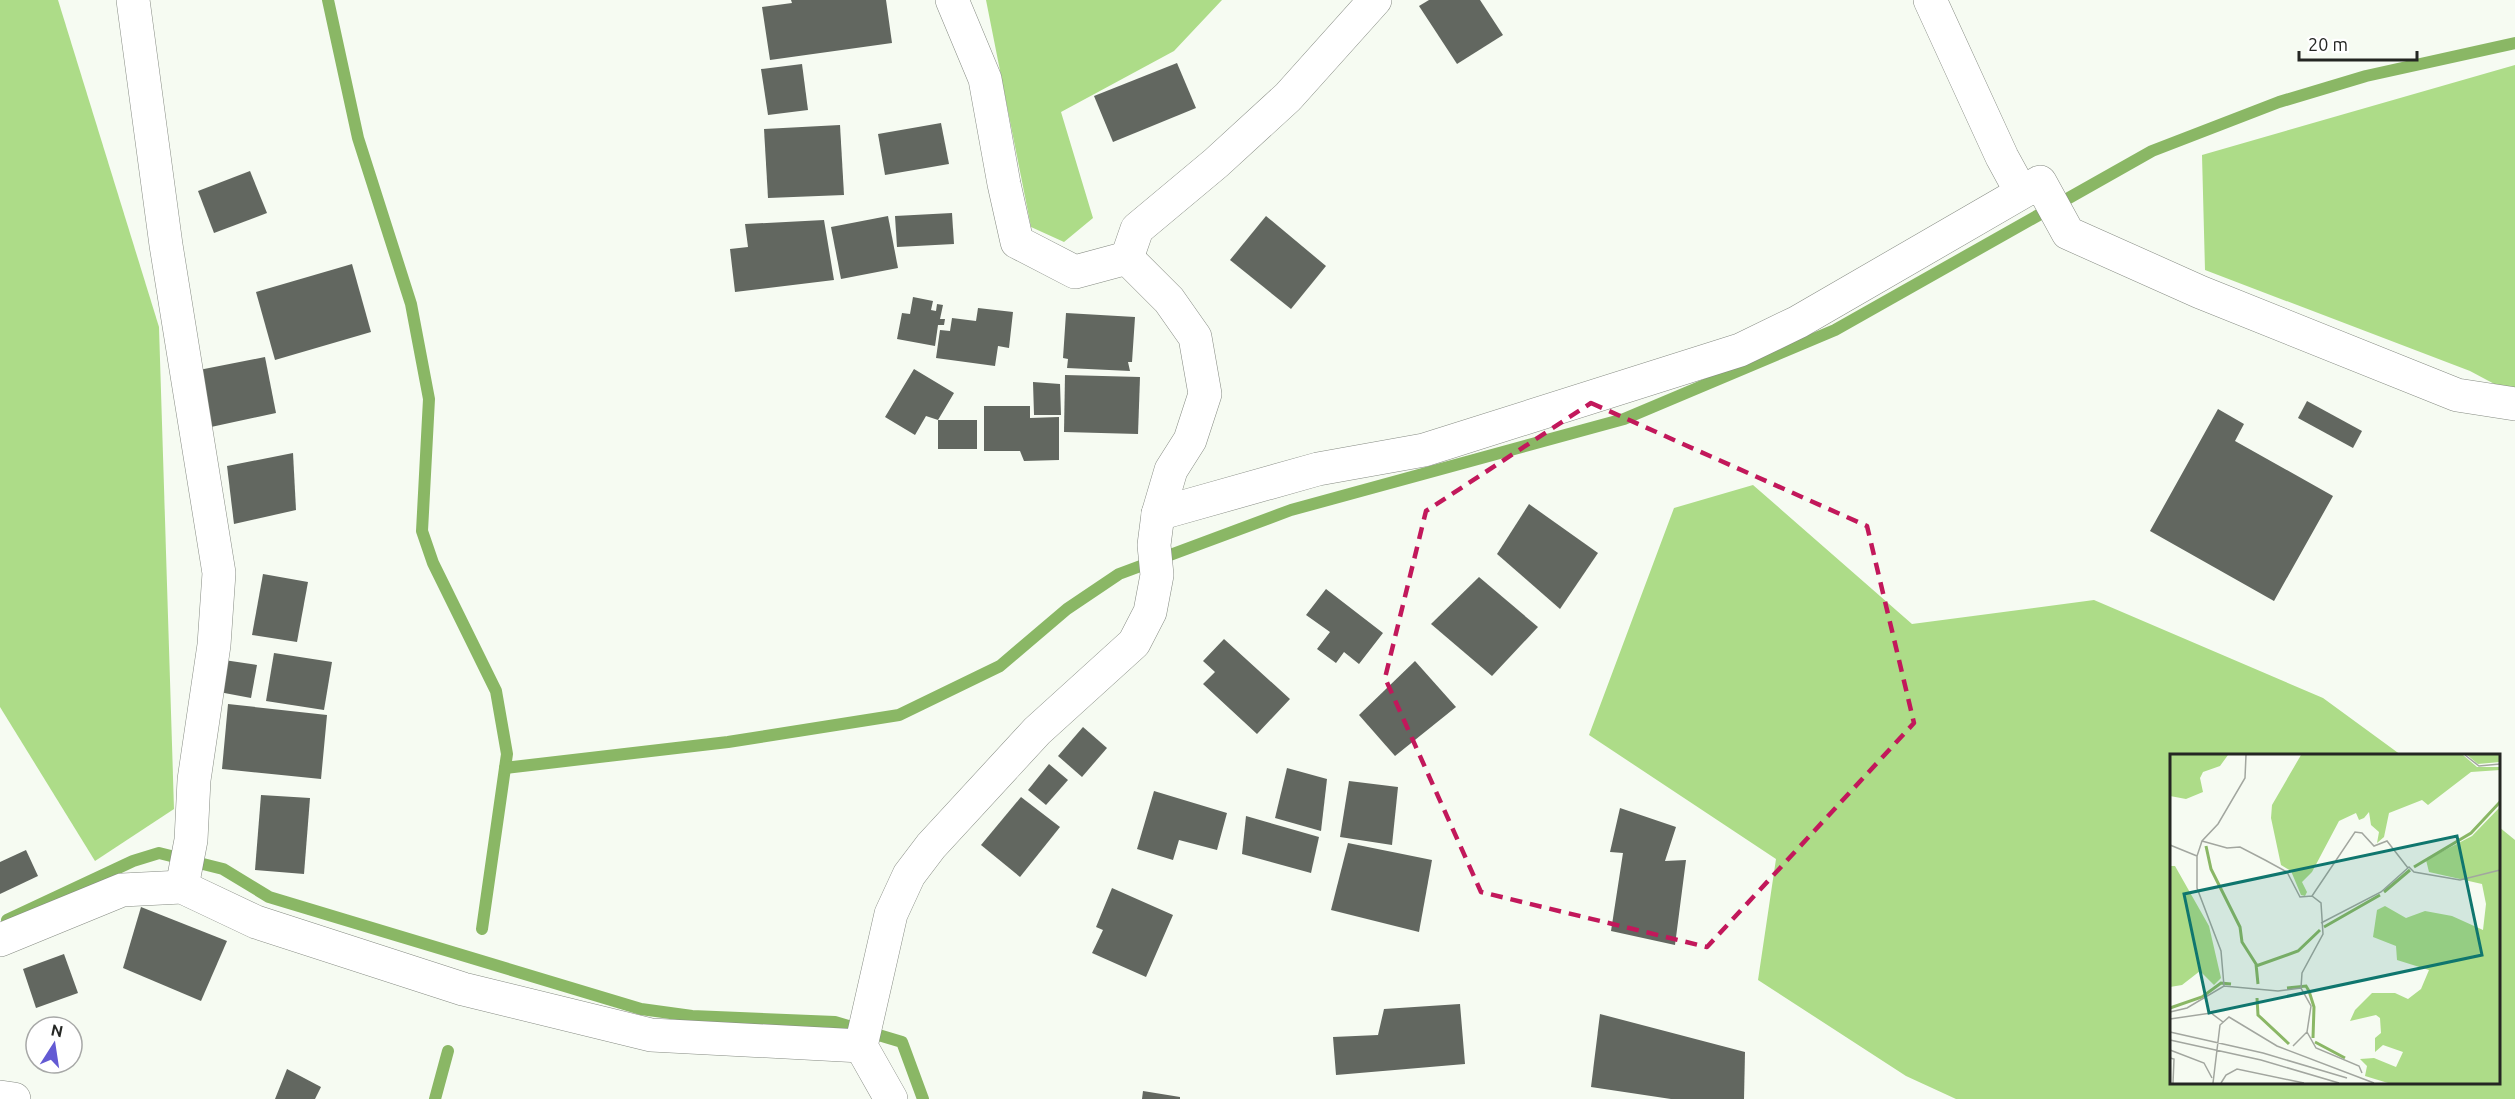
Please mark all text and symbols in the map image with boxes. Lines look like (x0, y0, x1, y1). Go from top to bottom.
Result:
scale bar (2299, 24, 2418, 62)
text: 20 m (2308, 34, 2348, 54)
inset map (2170, 754, 2500, 1084)
north arrow (24, 1015, 84, 1075)
text: N (49, 1020, 65, 1040)

